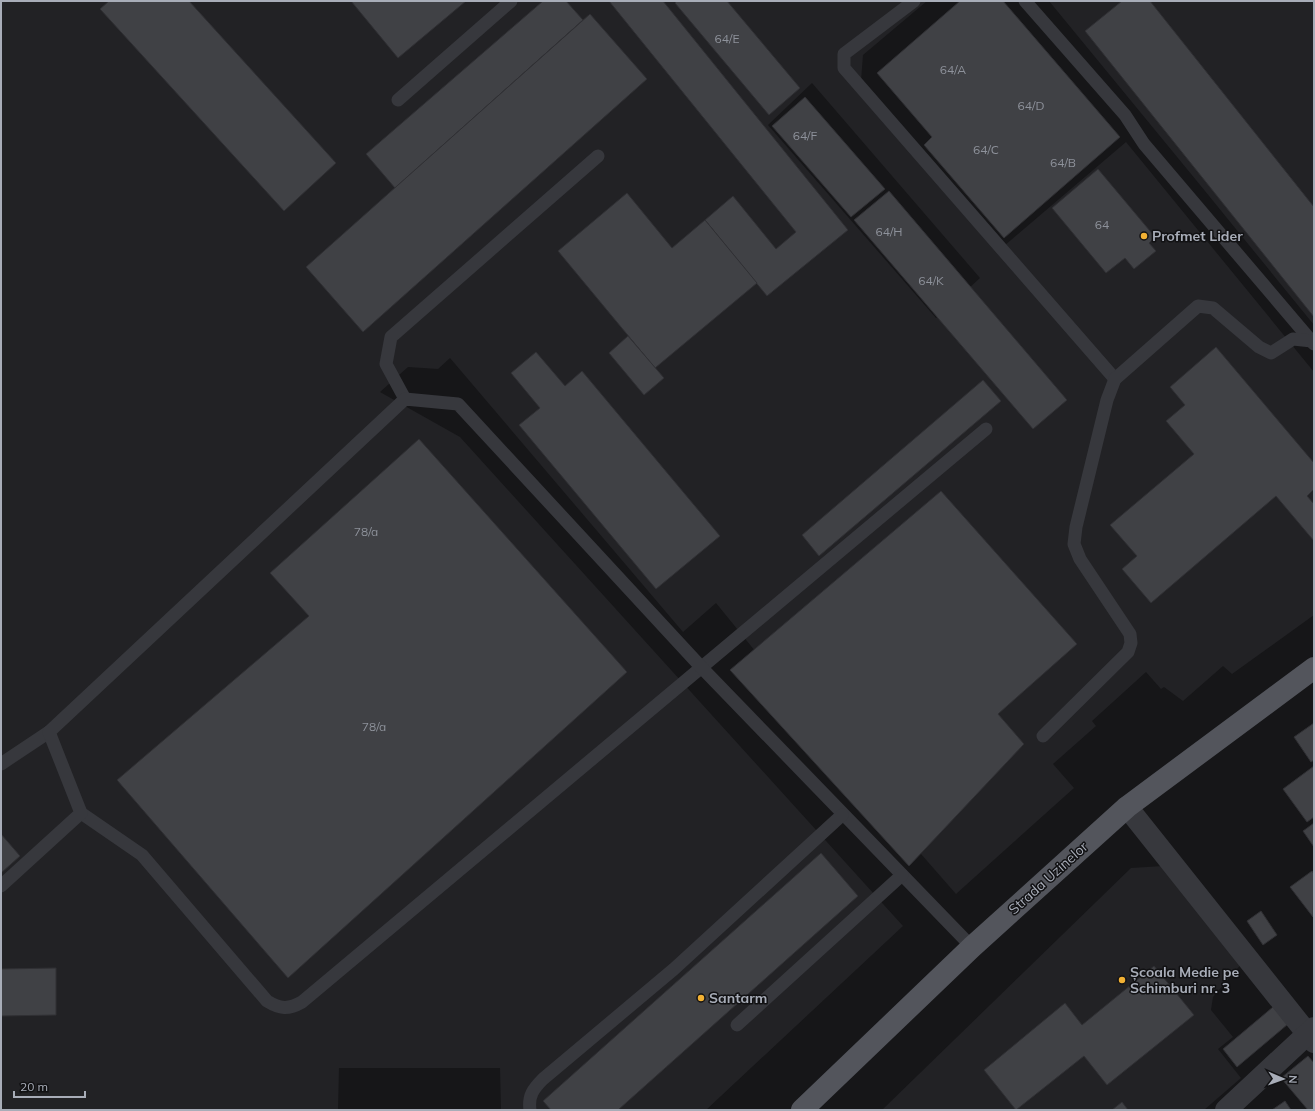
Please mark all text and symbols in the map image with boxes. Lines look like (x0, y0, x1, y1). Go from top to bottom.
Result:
house number: 64/E (715, 31, 739, 46)
house number: 64/A (940, 62, 966, 77)
house number: 64/D (1018, 98, 1044, 113)
house number: 64/F (793, 128, 818, 143)
house number: 64/C (973, 142, 999, 157)
house number: 64/B (1050, 155, 1076, 170)
house number: 64 (1095, 217, 1109, 232)
house number: 64/H (875, 224, 903, 239)
place label: Profmet Lider (1152, 227, 1243, 245)
marker: Profmet Lider (1139, 231, 1149, 241)
house number: 64/K (918, 273, 944, 288)
house number: 78/a (354, 524, 378, 539)
house number: 78/a (362, 719, 386, 734)
street label: Strada Uzinelor (1005, 837, 1092, 918)
place label: Școala Medie pe Schimburi nr. 3 (1130, 963, 1239, 997)
marker: Școala Medie pe Schimburi nr. 3 (1117, 975, 1127, 985)
place label: Santarm (709, 989, 767, 1007)
marker: Santarm (696, 993, 706, 1003)
north arrow (1263, 1059, 1303, 1099)
scale bar (14, 1073, 85, 1099)
text: N (1286, 1075, 1300, 1084)
text: 20 m (20, 1079, 48, 1094)

